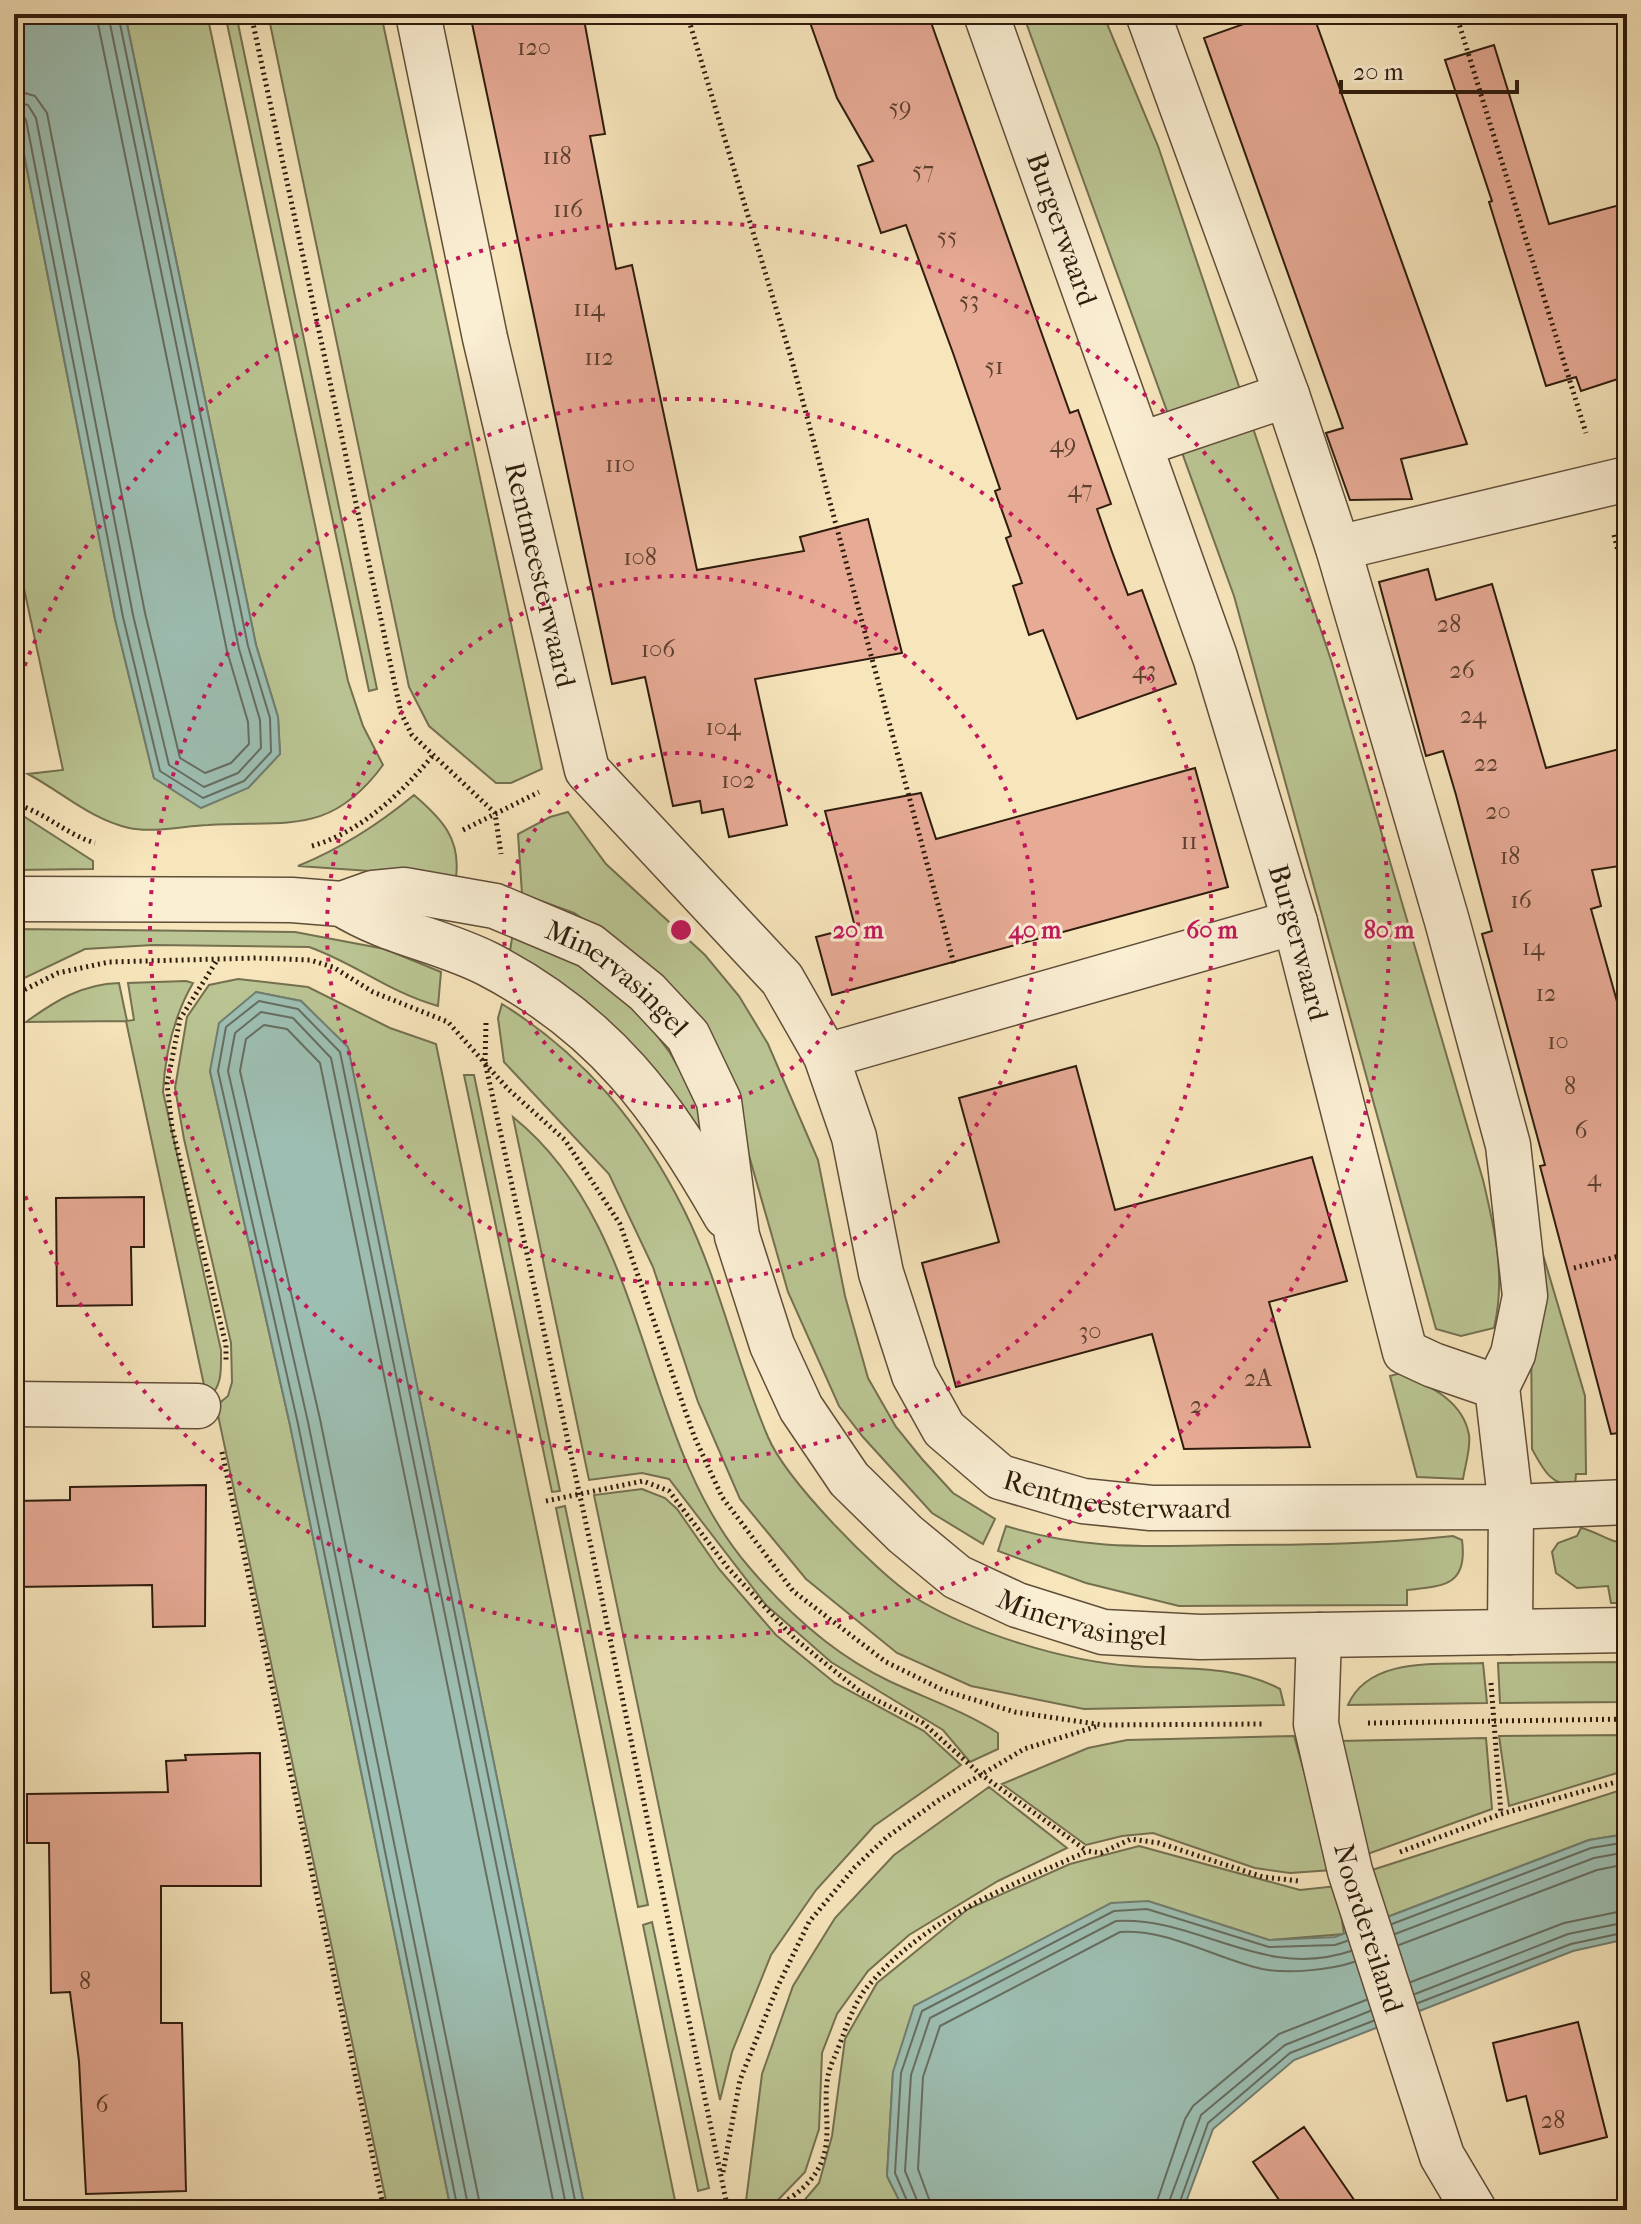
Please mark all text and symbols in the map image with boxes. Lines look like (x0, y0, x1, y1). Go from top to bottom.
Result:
house number: 120 (517, 33, 551, 61)
scale bar (1341, 44, 1517, 94)
text: 20 m (1353, 58, 1404, 86)
house number: 59 (889, 93, 911, 121)
house number: 118 (542, 142, 572, 170)
street label: Burgerwaard (1020, 148, 1105, 310)
house number: 57 (912, 156, 934, 184)
house number: 116 (553, 195, 584, 223)
house number: 55 (937, 222, 957, 250)
house number: 53 (959, 286, 979, 314)
house number: 114 (573, 294, 605, 322)
house number: 112 (584, 343, 614, 371)
house number: 51 (985, 352, 1003, 380)
house number: 49 (1050, 430, 1076, 458)
house number: 110 (605, 450, 635, 478)
street label: Rentmeesterwaard (498, 459, 584, 691)
house number: 47 (1067, 475, 1093, 503)
house number: 108 (623, 543, 657, 571)
house number: 28 (1437, 610, 1461, 638)
house number: 106 (641, 635, 676, 663)
house number: 43 (1132, 656, 1156, 684)
house number: 26 (1449, 656, 1476, 684)
house number: 24 (1460, 701, 1487, 729)
house number: 104 (705, 713, 742, 741)
house number: 22 (1474, 749, 1498, 777)
house number: 102 (721, 766, 755, 794)
house number: 20 (1485, 797, 1511, 825)
house number: 11 (1180, 827, 1198, 855)
house number: 18 (1500, 842, 1520, 870)
street label: Burgerwaard (1262, 860, 1336, 1024)
house number: 16 (1510, 886, 1533, 914)
street label: Minervasingel (541, 913, 696, 1043)
centre of rings (667, 916, 695, 944)
text: 20 m (833, 916, 884, 944)
text: 40 m (1008, 916, 1062, 945)
text: 60 m (1186, 916, 1239, 944)
text: 80 m (1364, 916, 1415, 944)
house number: 14 (1522, 933, 1545, 961)
house number: 12 (1536, 979, 1556, 1007)
house number: 10 (1547, 1027, 1569, 1055)
house number: 8 (1564, 1072, 1576, 1100)
house number: 6 (1575, 1116, 1589, 1144)
house number: 4 (1587, 1164, 1602, 1192)
house number: 30 (1078, 1317, 1102, 1345)
house number: 2A (1244, 1364, 1272, 1392)
house number: 2 (1190, 1391, 1202, 1419)
street label: Rentmeesterwaard (1000, 1462, 1232, 1525)
street label: Minervasingel (992, 1582, 1168, 1652)
street label: Noordereiland (1328, 1840, 1411, 2018)
house number: 8 (79, 1967, 91, 1995)
house number: 6 (96, 2090, 110, 2118)
house number: 28 (1541, 2106, 1565, 2134)

